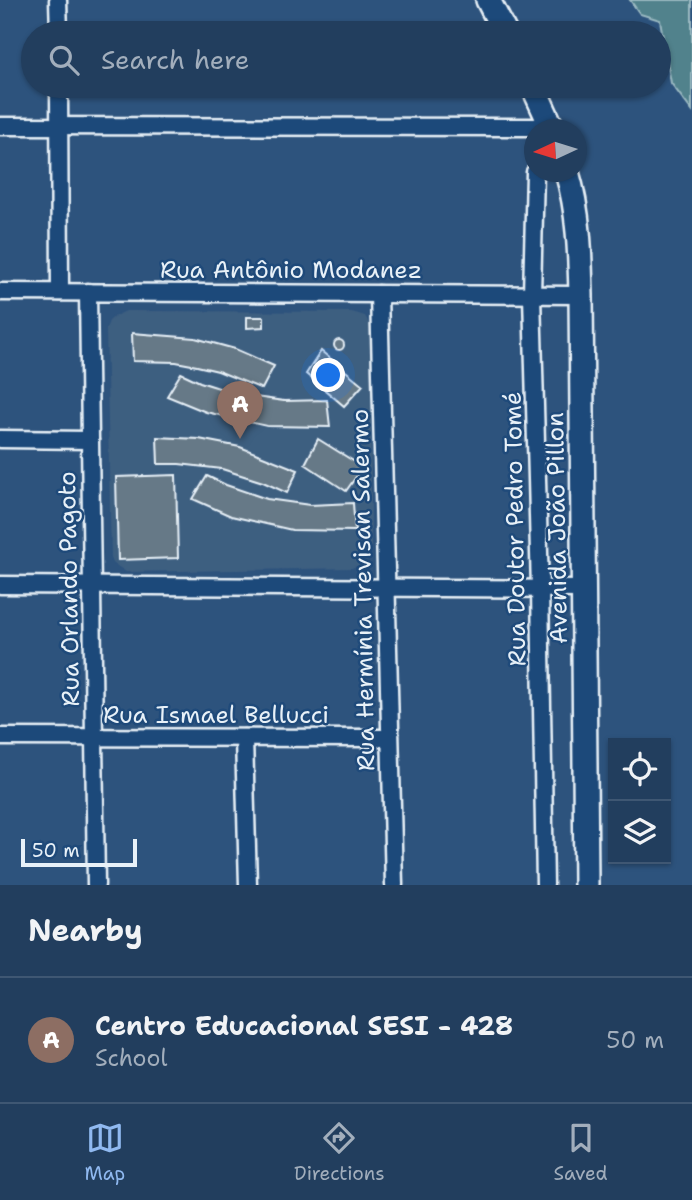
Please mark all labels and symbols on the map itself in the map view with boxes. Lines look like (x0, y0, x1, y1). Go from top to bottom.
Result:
north arrow (524, 119, 587, 182)
street label: Rua Antônio Modanez (160, 254, 422, 286)
your location (311, 358, 345, 392)
pin: A (217, 381, 263, 439)
street label: Rua Doutor Pedro Tomé (497, 391, 533, 667)
street label: Rua Hermínia Trevisan Salermo (344, 408, 382, 772)
street label: Avenida João Pillon (539, 412, 575, 644)
street label: Rua Orlando Pagoto (51, 471, 87, 707)
street label: Rua Ismael Bellucci (103, 699, 329, 731)
scale bar (21, 836, 136, 868)

